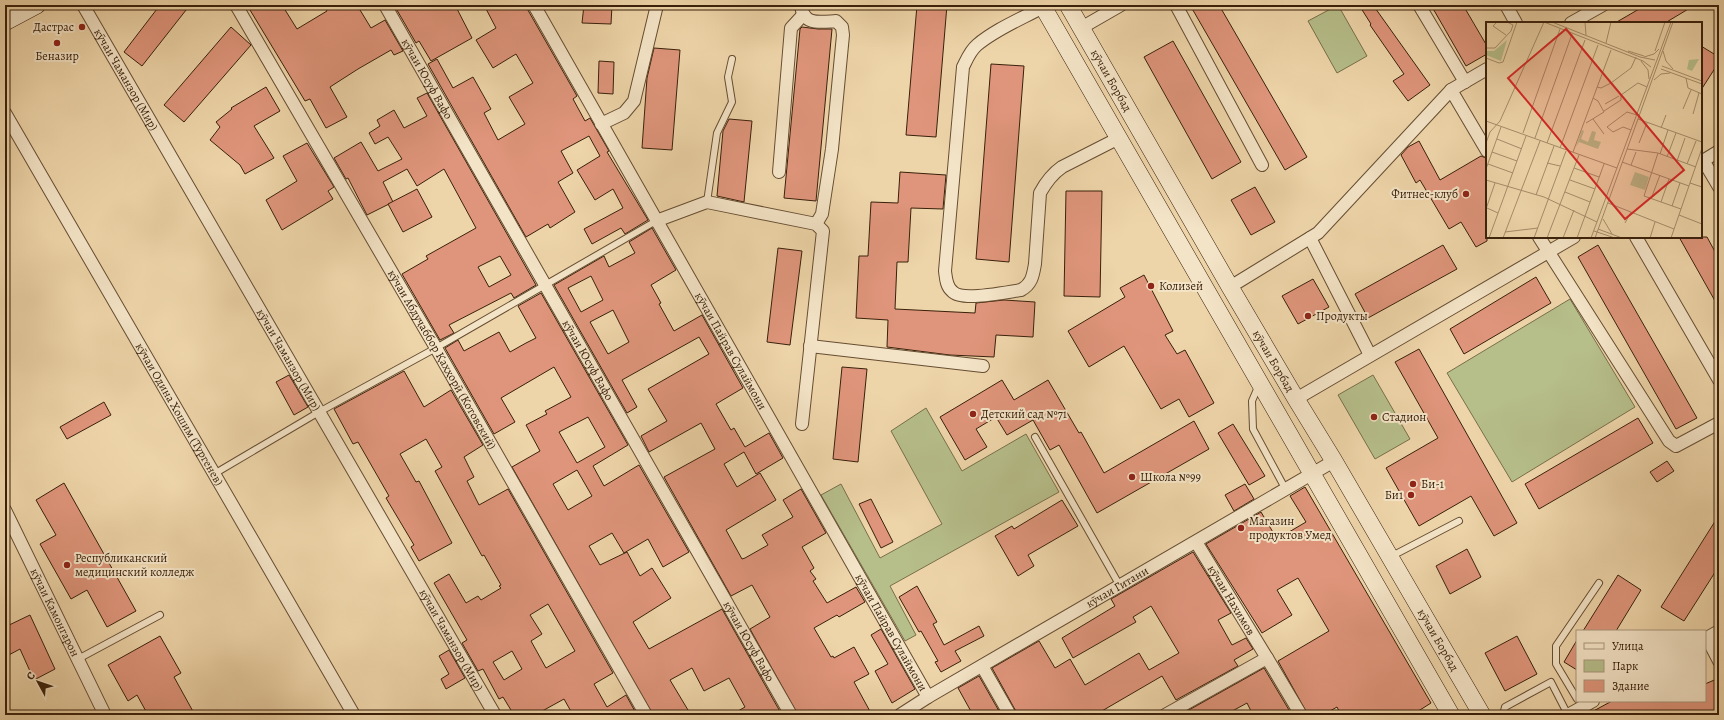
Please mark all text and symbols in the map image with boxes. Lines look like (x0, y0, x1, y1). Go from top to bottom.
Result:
place label: Дастрас (33, 19, 74, 35)
marker: Дастрас (77, 22, 87, 32)
inset map (1486, 22, 1702, 238)
street label: кӯчаи Чаманзор (Мир) (90, 25, 162, 133)
street label: кӯчаи Юсуф Вафо (398, 35, 457, 122)
marker: Беназир (52, 38, 62, 48)
street label: кӯчаи Борбад (1087, 46, 1136, 115)
place label: Беназир (35, 48, 79, 64)
place label: Фитнес-клуб (1391, 186, 1458, 202)
marker: Фитнес-клуб (1461, 189, 1471, 199)
street label: кӯчаи Абдуҷаббор Қаҳҳорӣ (Котовский) (384, 267, 500, 452)
place label: Колизей (1159, 278, 1203, 294)
marker: Колизей (1146, 281, 1156, 291)
street label: кӯчаи Пайрав Сулаймони (691, 289, 771, 413)
street label: кӯчаи Чаманзор (Мир) (253, 306, 325, 414)
place label: Продукты (1316, 308, 1368, 324)
marker: Продукты (1303, 311, 1313, 321)
street label: кӯчаи Юсуф Вафо (559, 317, 617, 403)
street label: кӯчаи Борбад (1249, 327, 1298, 395)
street label: кӯчаи Одина Хошим (Тургенев) (132, 340, 227, 488)
place label: Детский сад №71 (981, 406, 1067, 422)
marker: Детский сад №71 (968, 409, 978, 419)
place label: Стадион (1382, 409, 1426, 425)
marker: Стадион (1369, 412, 1379, 422)
place label: Школа №99 (1140, 469, 1201, 485)
marker: Школа №99 (1127, 472, 1137, 482)
place label: Би-1 (1421, 476, 1444, 492)
marker: Би-1 (1408, 479, 1418, 489)
place label: Би1 (1385, 487, 1403, 503)
marker: Би1 (1406, 490, 1416, 500)
place label: Магазин продуктов Умед (1249, 513, 1331, 543)
marker: Магазин продуктов Умед (1236, 523, 1246, 533)
place label: Республиканский медицинский колледж (75, 550, 194, 580)
marker: Республиканский медицинский колледж (62, 560, 72, 570)
street label: кӯчаи Нахимов (1204, 562, 1259, 638)
street label: кӯчаи Гитани (1083, 563, 1151, 612)
street label: кӯчаи Камонгарон (27, 566, 83, 659)
street label: кӯчаи Пайрав Сулаймони (851, 571, 931, 694)
street label: кӯчаи Чаманзор (Мир) (416, 586, 487, 694)
street label: кӯчаи Юсуф Вафо (719, 598, 778, 685)
street label: кӯчаи Борбад (1414, 606, 1463, 674)
legend (1576, 630, 1706, 702)
text: Улица (1612, 638, 1644, 654)
text: Парк (1612, 658, 1638, 674)
north arrow (18, 662, 58, 702)
text: С (23, 668, 39, 683)
text: Здание (1612, 678, 1649, 694)

